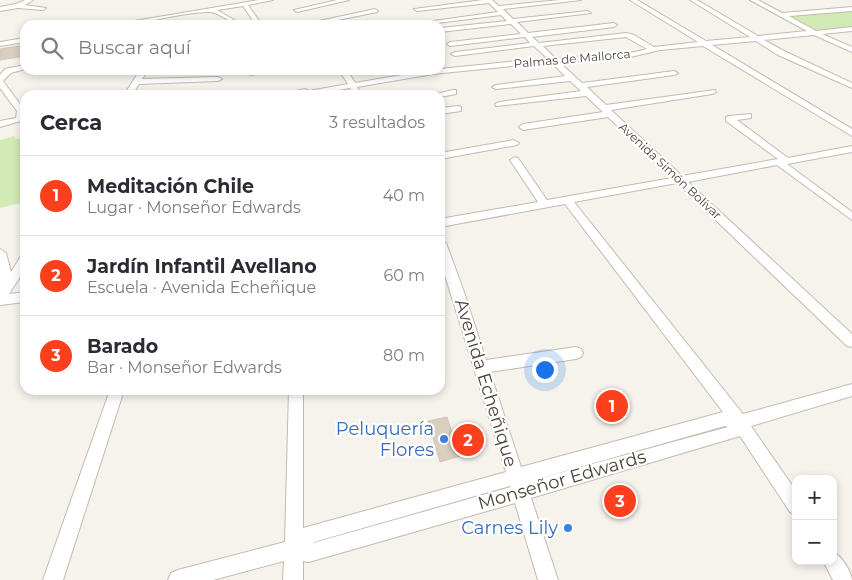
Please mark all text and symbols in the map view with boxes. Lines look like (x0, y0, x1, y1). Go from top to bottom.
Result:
search box (20, 20, 445, 75)
icon: search (38, 34, 66, 62)
text: Buscar aquí (78, 36, 191, 59)
street label: Palmas de Mallorca (513, 46, 631, 71)
text: Cerca (40, 110, 102, 135)
text: 3 resultados (329, 113, 425, 132)
street label: Avenida Simón Bolívar (616, 119, 725, 222)
text: Meditación Chile (87, 175, 254, 198)
text: 1 (53, 186, 59, 205)
text: 40 m (383, 186, 425, 205)
text: Lugar · Monseñor Edwards (87, 198, 301, 217)
text: Jardín Infantil Avellano (87, 255, 317, 278)
text: 2 (51, 266, 61, 285)
text: 60 m (383, 266, 425, 285)
text: Escuela · Avenida Echeñique (87, 278, 316, 297)
street label: Avenida Echeñique (450, 296, 522, 470)
text: Barado (87, 335, 158, 358)
text: 3 (51, 346, 61, 365)
text: 80 m (383, 346, 425, 365)
your location (532, 357, 558, 383)
text: Bar · Monseñor Edwards (87, 358, 282, 377)
pin: 1 (596, 387, 628, 425)
place label: Peluquería Flores (336, 418, 434, 461)
pin: 2 (452, 421, 484, 459)
marker: Peluquería Flores (438, 433, 450, 445)
street label: Monseñor Edwards (475, 445, 649, 515)
map controls (792, 475, 837, 565)
button: + (792, 475, 837, 520)
pin: 3 (604, 482, 636, 520)
place label: Carnes Lily (461, 517, 558, 539)
button: − (792, 520, 837, 565)
marker: Carnes Lily (562, 522, 574, 534)

